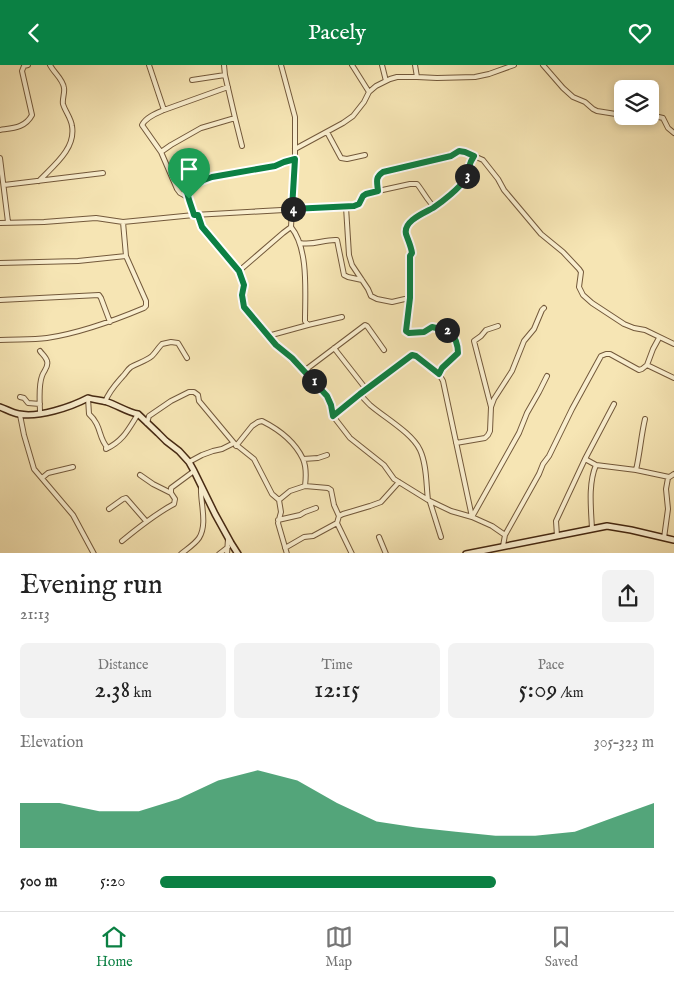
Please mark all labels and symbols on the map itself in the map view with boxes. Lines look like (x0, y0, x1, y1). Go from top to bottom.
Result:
pin (168, 148, 210, 199)
pin: 3 (454, 163, 480, 189)
pin: 4 (280, 197, 306, 221)
pin: 2 (434, 317, 460, 343)
pin: 1 (302, 369, 326, 393)

